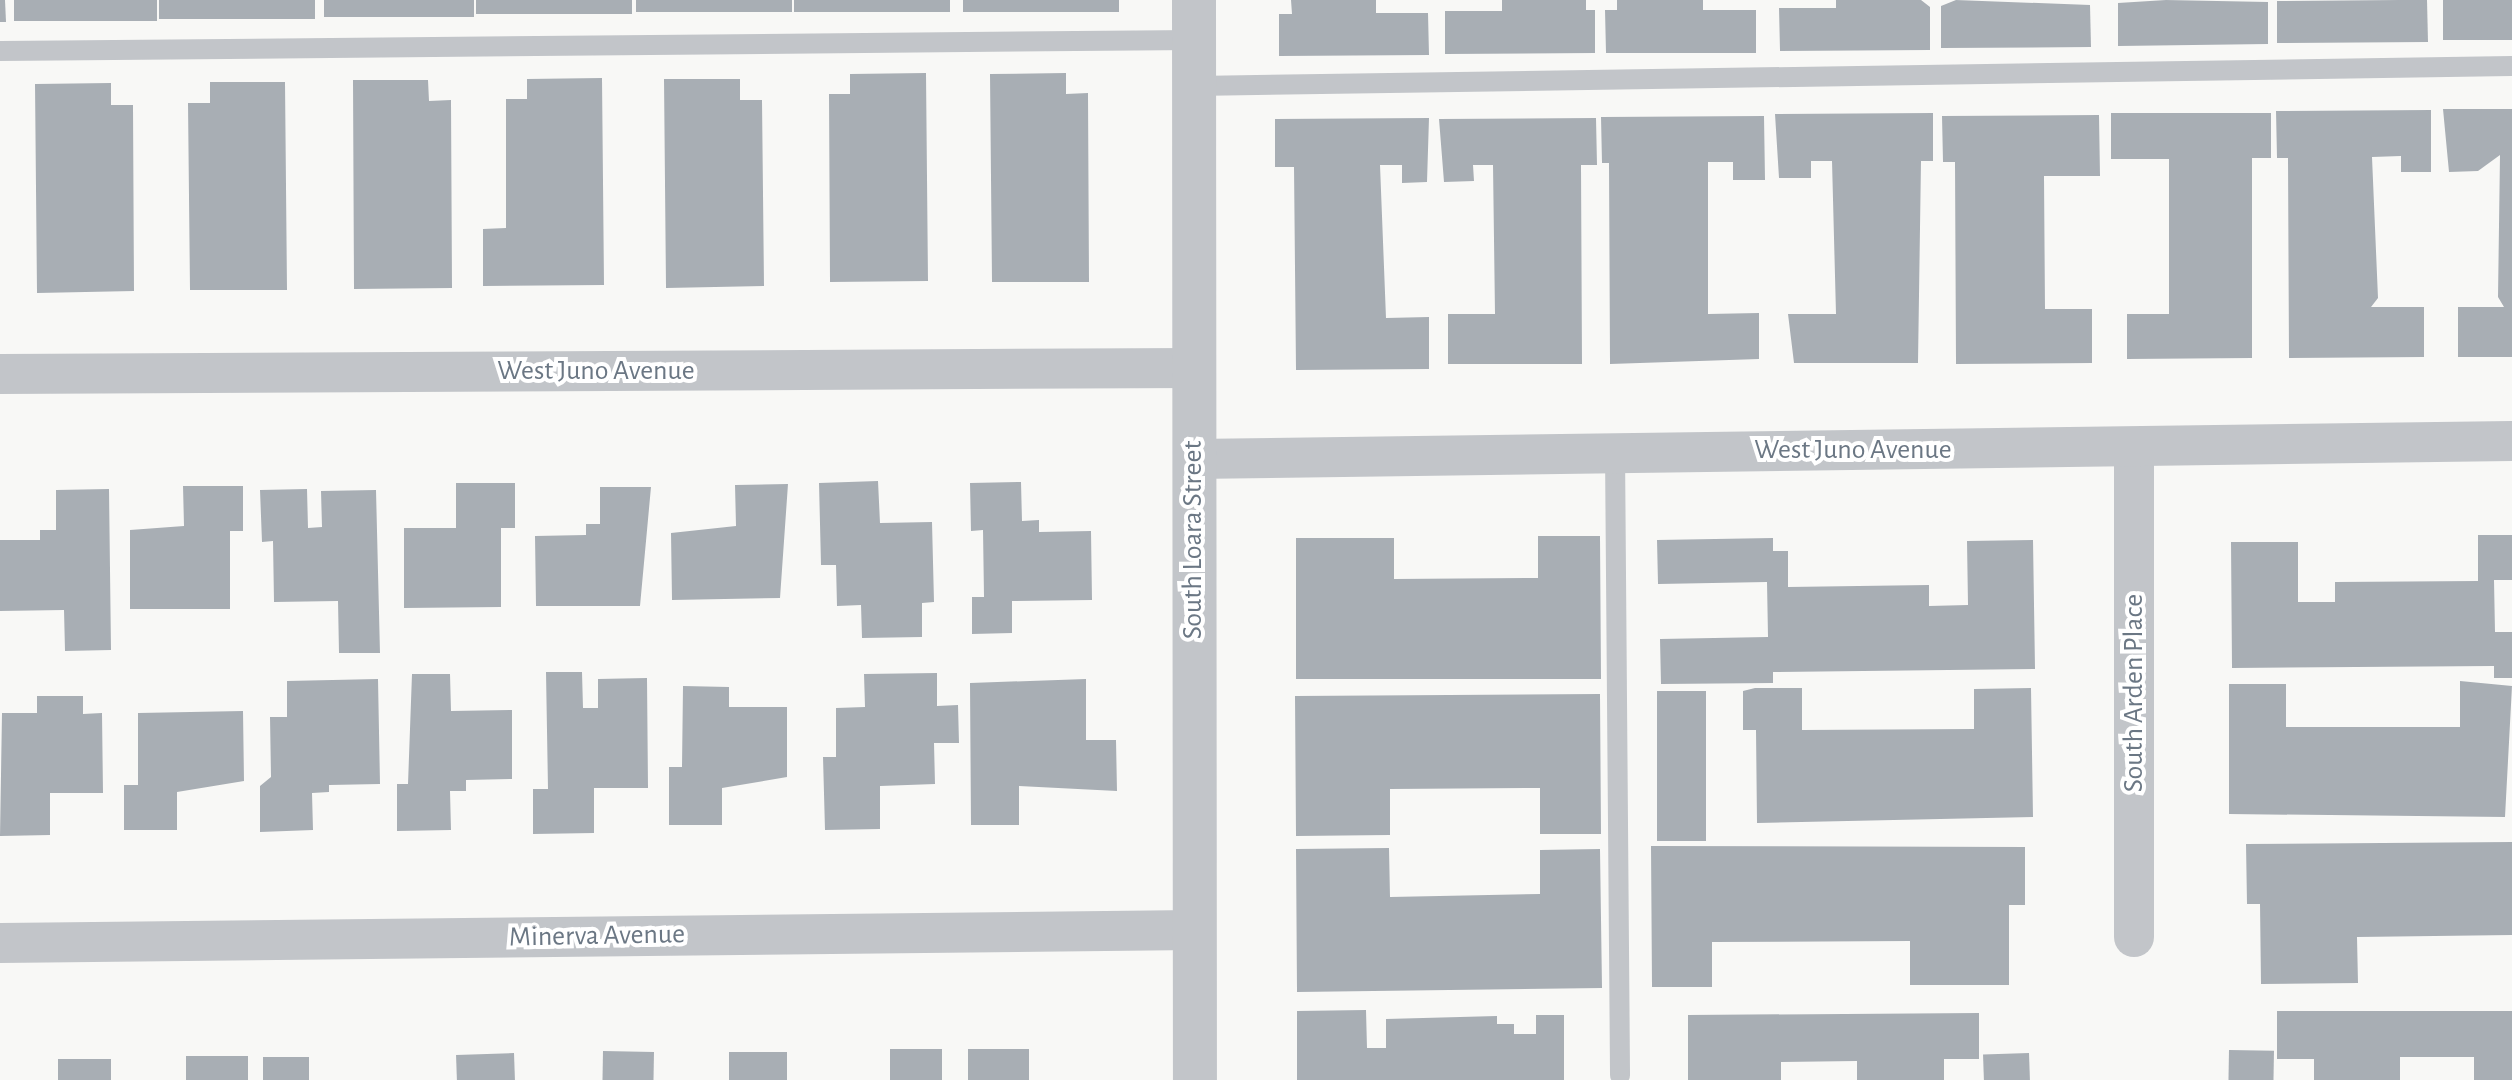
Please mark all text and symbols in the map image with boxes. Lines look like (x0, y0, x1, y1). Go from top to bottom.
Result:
street label: West Juno Avenue (497, 354, 695, 388)
street label: West Juno Avenue (1754, 433, 1952, 467)
street label: South Loara Street (1176, 441, 1210, 639)
street label: South Arden Place (2117, 594, 2151, 792)
street label: Minerva Avenue (509, 918, 685, 954)

